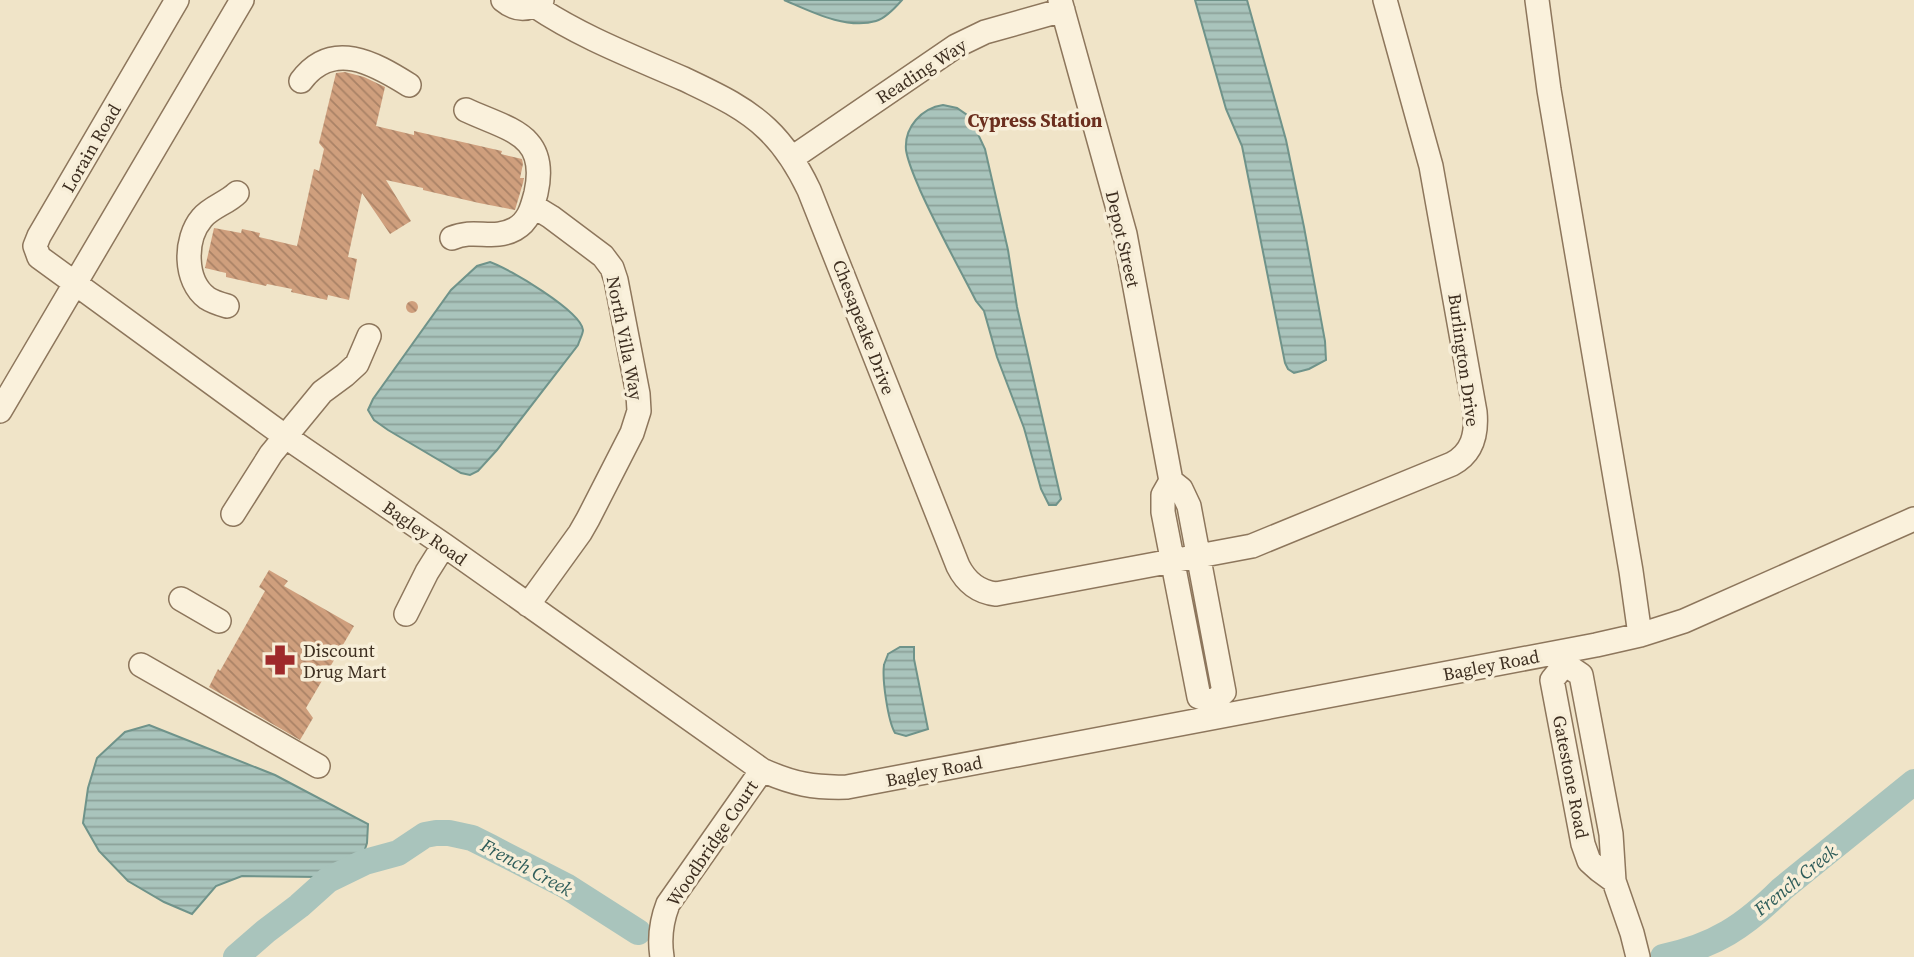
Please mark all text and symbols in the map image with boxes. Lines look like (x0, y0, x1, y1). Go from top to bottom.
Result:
street label: Reading Way (871, 32, 972, 110)
street label: Lorain Road (56, 99, 126, 197)
district label: Cypress Station (967, 107, 1103, 133)
street label: Depot Street (1100, 188, 1146, 290)
street label: Chesapeake Drive (827, 256, 901, 398)
street label: North Villa Way (601, 274, 649, 403)
street label: Burlington Drive (1442, 292, 1486, 428)
street label: Bagley Road (378, 495, 472, 571)
place label: Discount Drug Mart (303, 638, 386, 684)
pharmacy icon: Discount Drug Mart (263, 643, 297, 677)
street label: Bagley Road (1441, 643, 1541, 687)
street label: Gatestone Road (1547, 713, 1595, 841)
street label: Bagley Road (884, 749, 984, 793)
street label: Woodbridge Court (660, 775, 764, 911)
water label: French Creek (476, 831, 577, 902)
water label: French Creek (1747, 838, 1842, 922)

